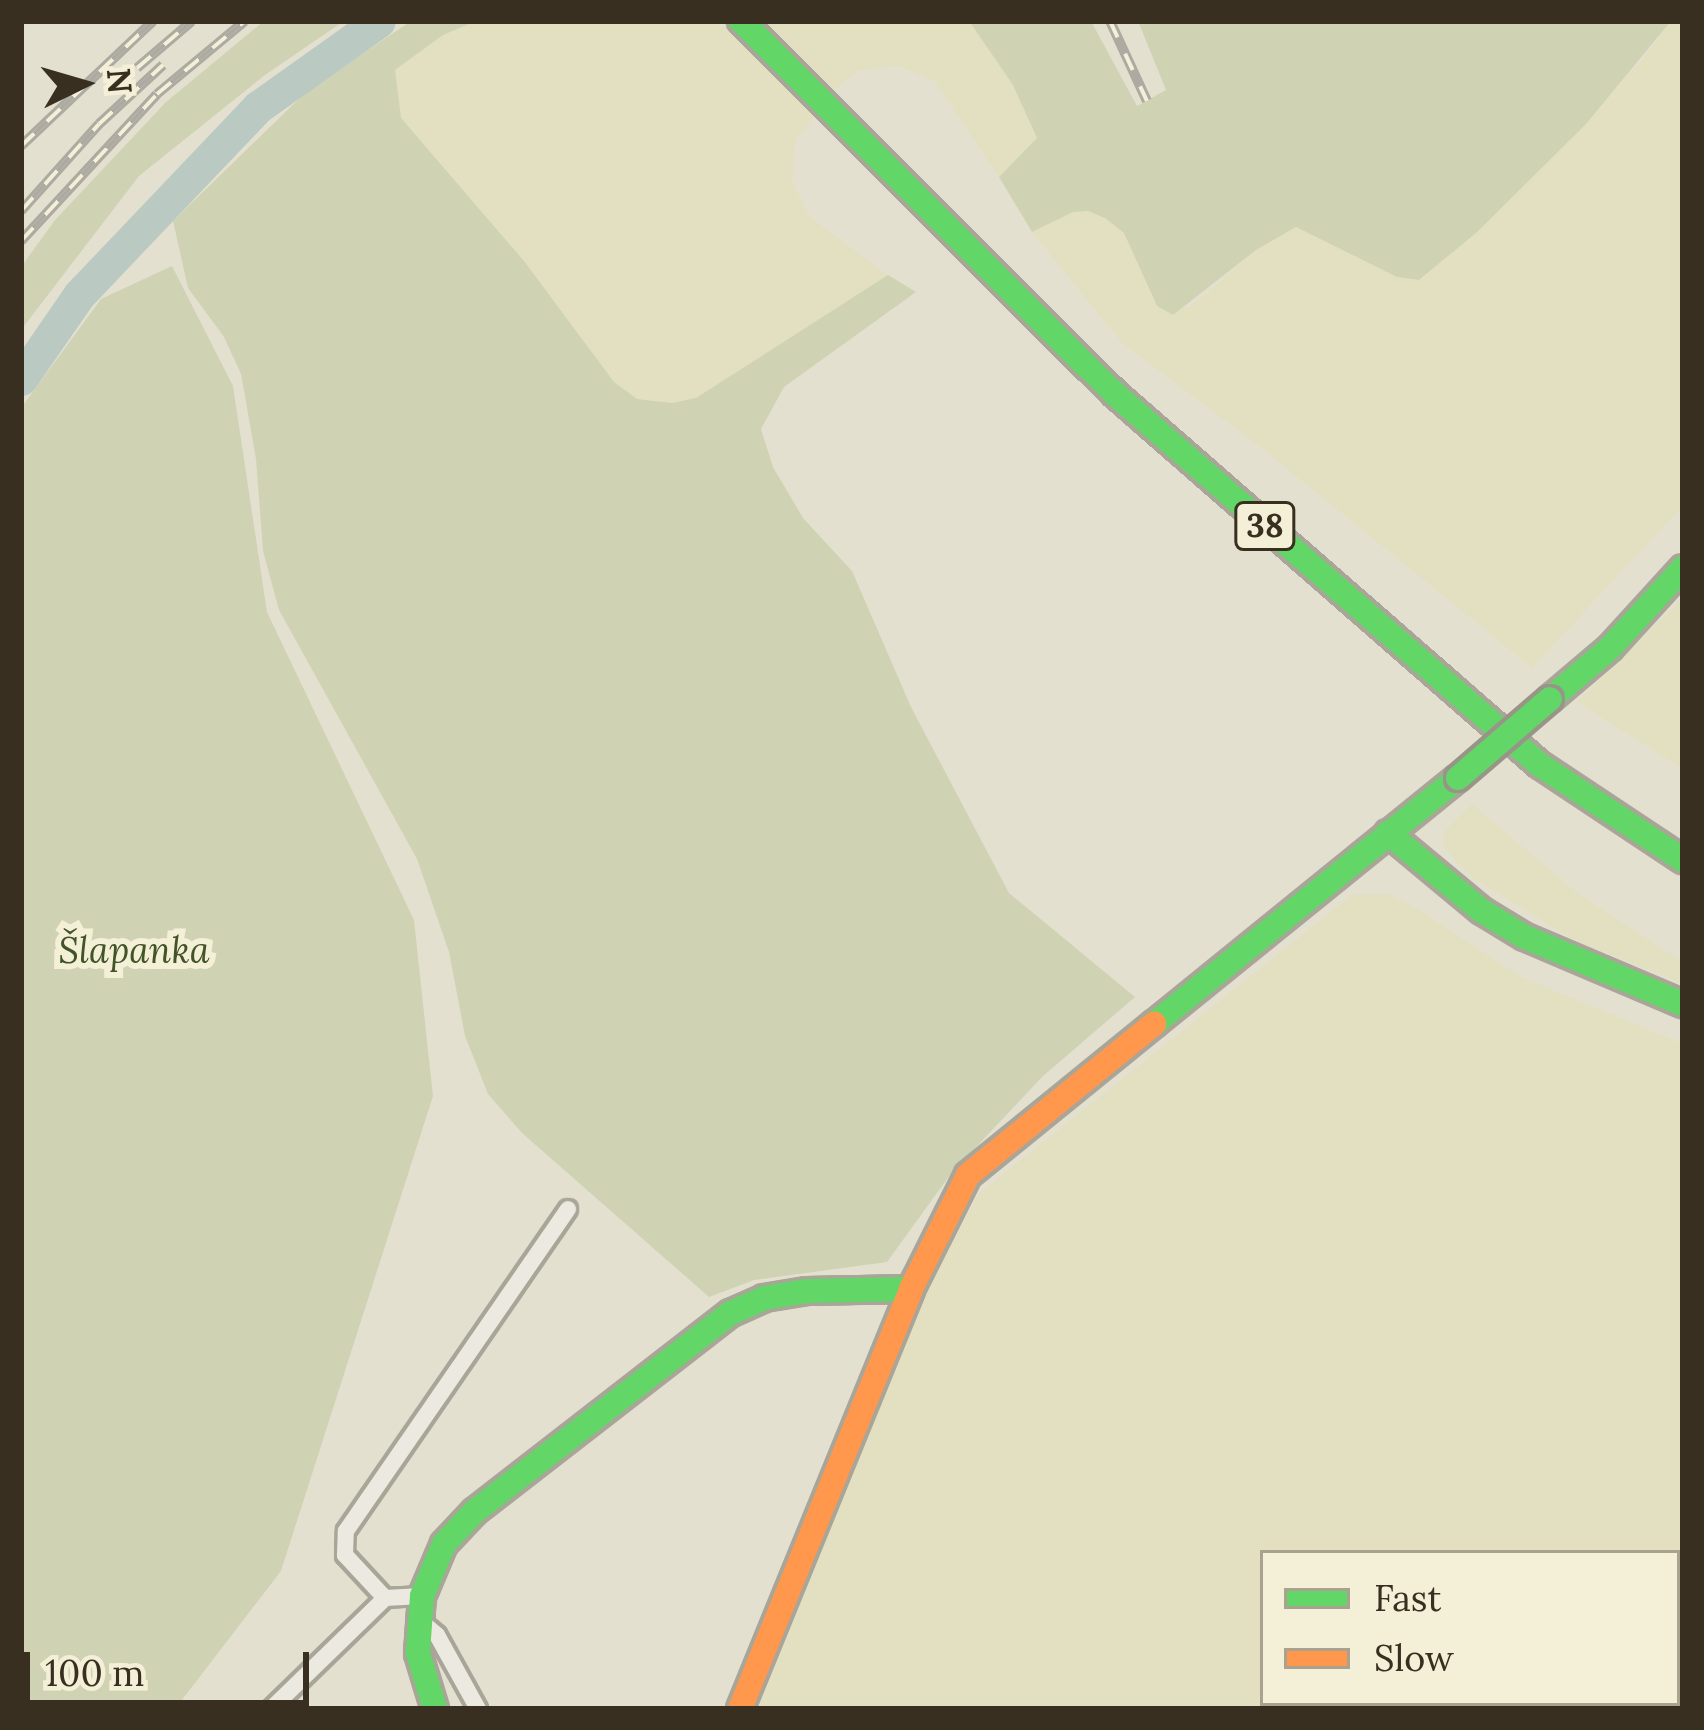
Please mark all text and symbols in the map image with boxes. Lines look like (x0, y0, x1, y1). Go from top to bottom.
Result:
north arrow (24, 24, 144, 144)
text: N (98, 66, 142, 95)
road number: 38 (1232, 499, 1298, 553)
park label: Šlapanka (58, 929, 210, 973)
legend (1260, 1550, 1680, 1706)
text: Fast (1374, 1575, 1441, 1621)
scale bar (30, 1628, 315, 1702)
text: Slow (1374, 1635, 1454, 1681)
text: 100 m (45, 1650, 144, 1696)

